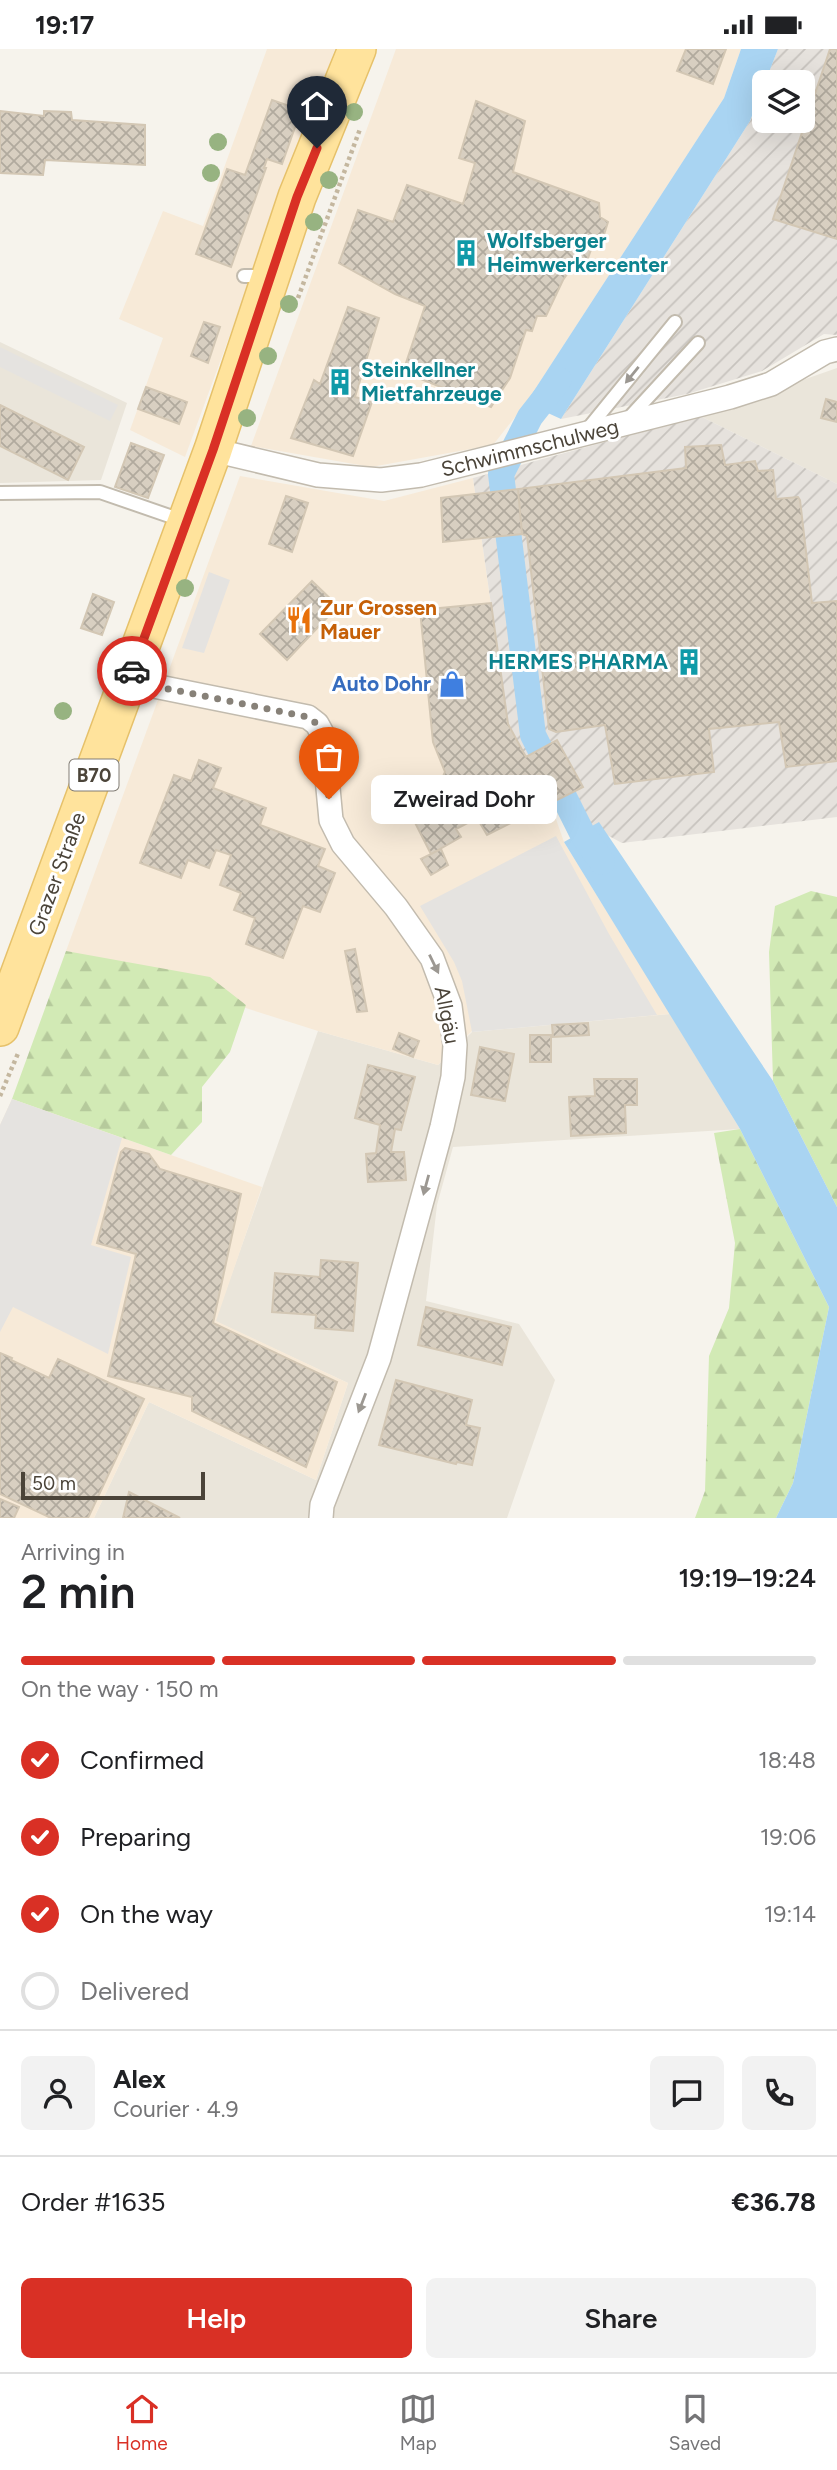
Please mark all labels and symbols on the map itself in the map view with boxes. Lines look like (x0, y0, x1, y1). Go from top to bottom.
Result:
pin (287, 76, 347, 148)
place label: Wolfsberger Heimwerkercenter (487, 228, 668, 277)
building icon: Wolfsberger Heimwerkercenter (451, 238, 481, 268)
place label: Steinkellner Mietfahrzeuge (361, 357, 502, 406)
one-way arrow (625, 366, 640, 383)
building icon: Steinkellner Mietfahrzeuge (325, 367, 355, 397)
street label: Schwimmschulweg (439, 413, 621, 482)
place label: Zur Grossen Mauer (320, 595, 437, 644)
restaurant icon: Zur Grossen Mauer (284, 605, 314, 635)
courier (97, 636, 167, 706)
building icon: HERMES PHARMA (674, 647, 704, 677)
place label: HERMES PHARMA (488, 649, 668, 674)
shop icon: Auto Dohr (437, 669, 467, 699)
place label: Auto Dohr (332, 671, 431, 696)
pin (299, 727, 359, 799)
road number: B70 (70, 759, 119, 790)
callout: Zweirad Dohr (371, 775, 556, 823)
street label: Grazer Straße (23, 809, 90, 939)
one-way arrow (428, 954, 440, 974)
street label: Allgäu (430, 984, 465, 1046)
one-way arrow (420, 1174, 431, 1196)
one-way arrow (356, 1392, 367, 1413)
scale bar (21, 1469, 205, 1501)

